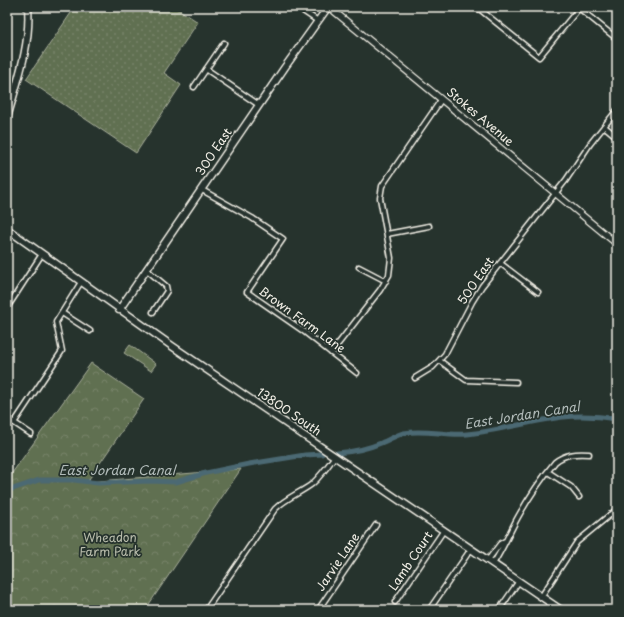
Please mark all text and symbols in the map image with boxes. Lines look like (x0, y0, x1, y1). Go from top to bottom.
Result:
street label: Stokes Avenue (443, 83, 518, 150)
street label: 300 East (191, 124, 236, 179)
street label: 500 East (453, 253, 498, 308)
street label: Brown Farm Lane (256, 282, 349, 357)
street label: 13800 South (254, 383, 325, 439)
water label: East Jordan Canal (463, 396, 583, 433)
water label: East Jordan Canal (59, 460, 178, 479)
street label: Lamb Court (384, 527, 437, 594)
park label: Wheadon Farm Park (79, 528, 141, 560)
street label: Jarvie Lane (311, 528, 364, 594)

